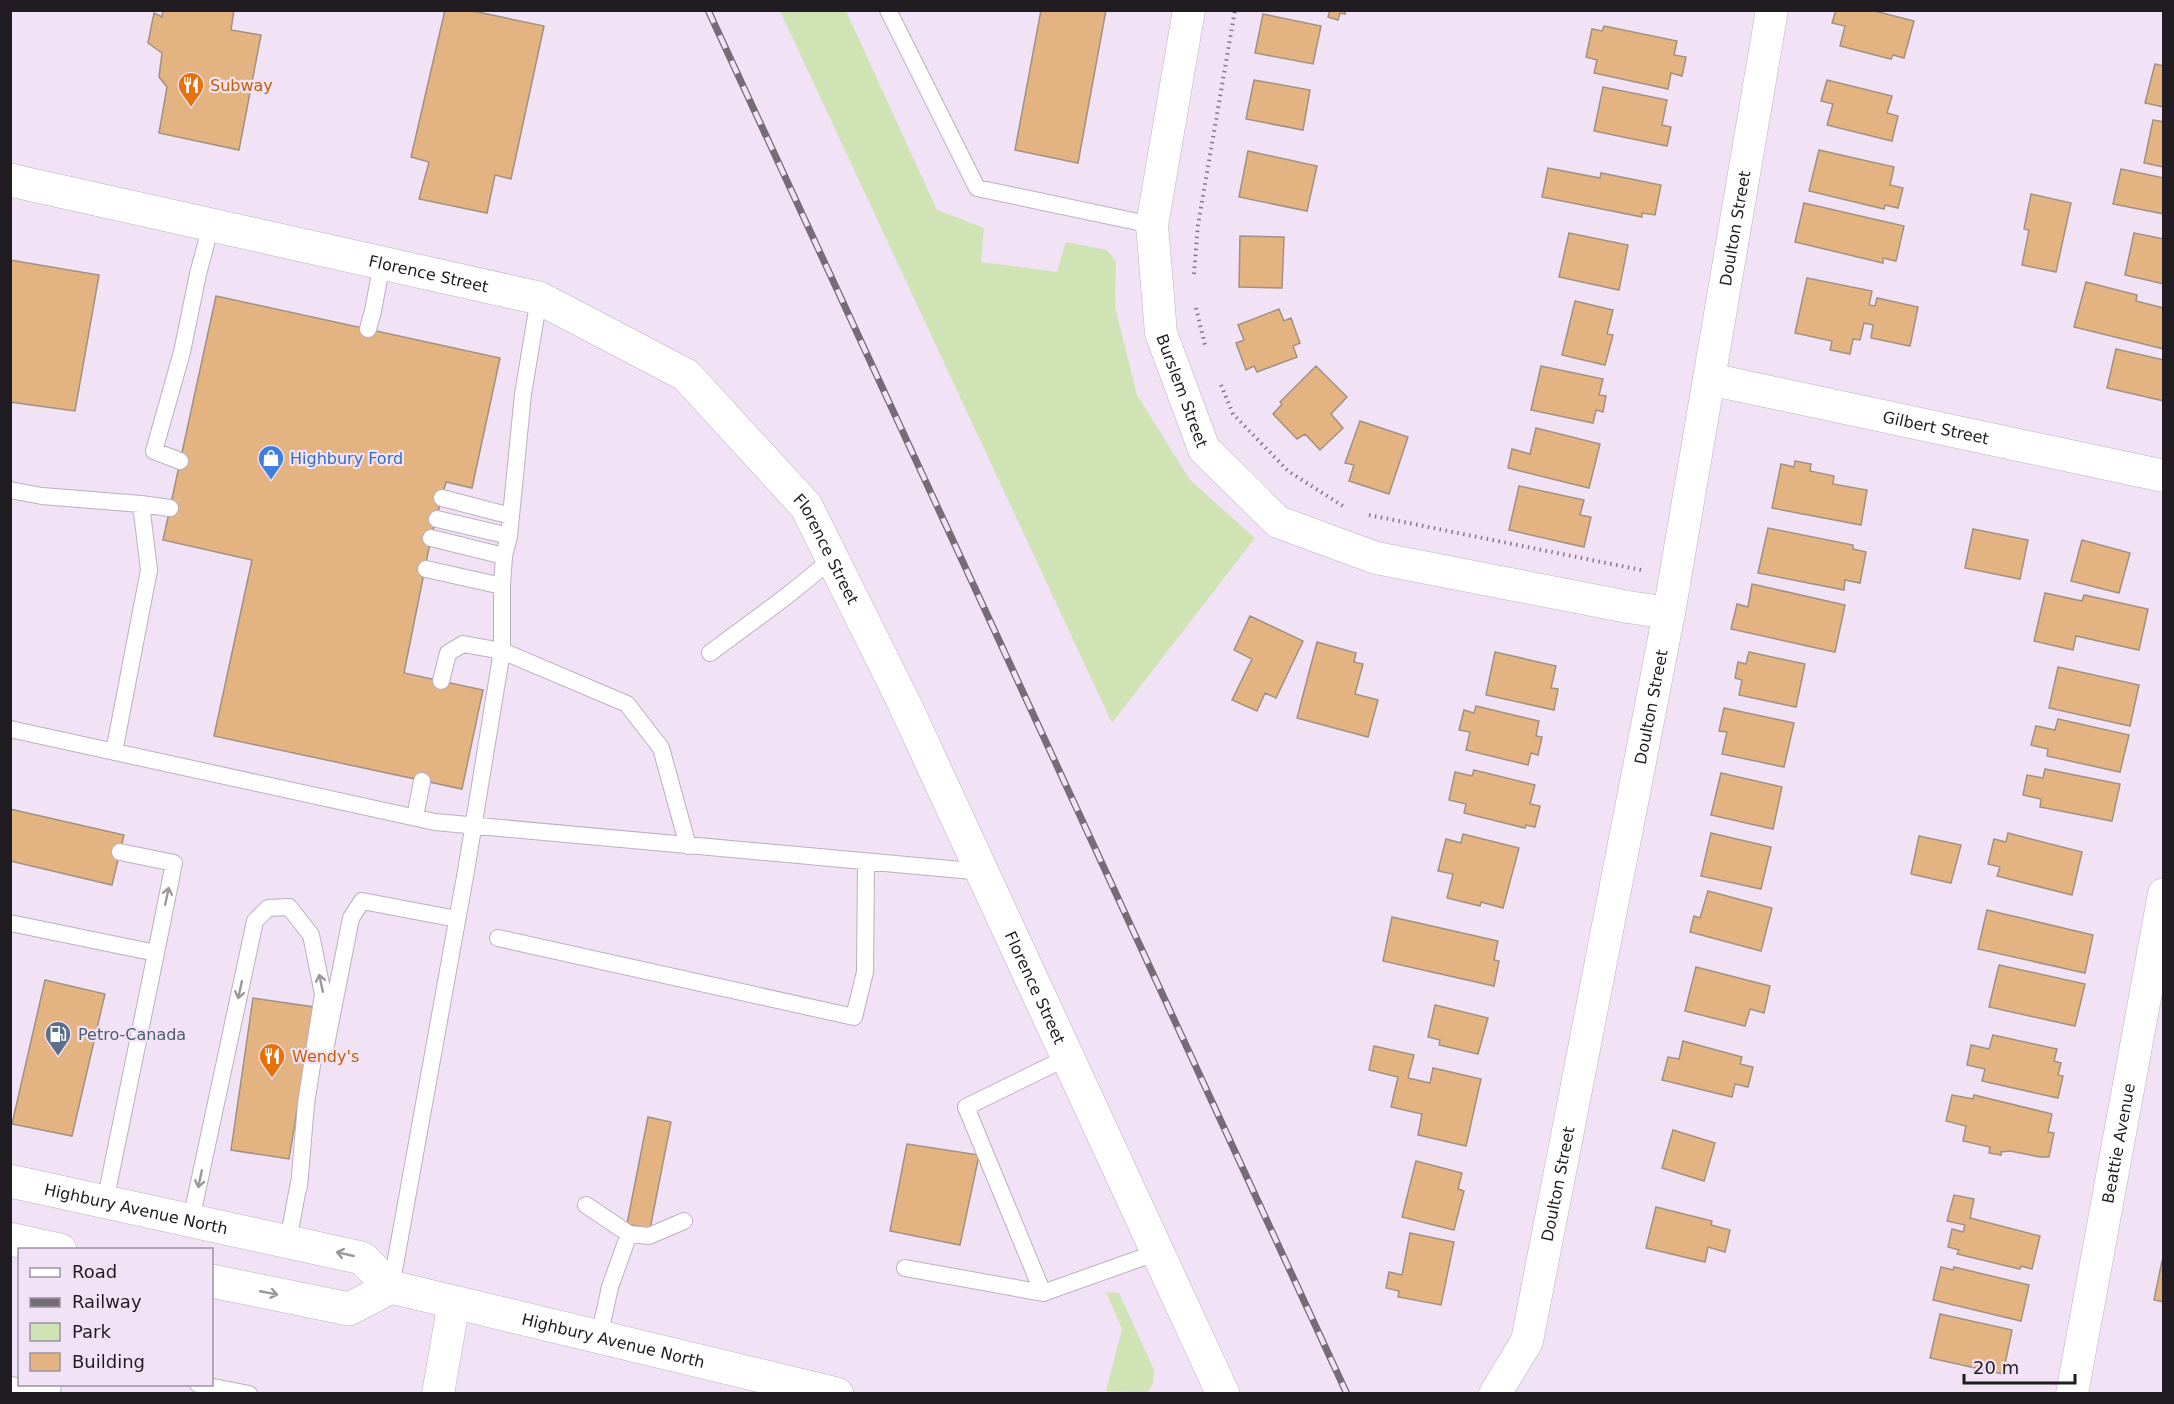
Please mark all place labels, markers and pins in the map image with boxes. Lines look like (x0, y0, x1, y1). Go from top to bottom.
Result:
restaurant icon: Subway (176, 70, 206, 108)
place label: Subway (210, 76, 273, 95)
shop icon: Highbury Ford (256, 443, 286, 481)
place label: Highbury Ford (290, 449, 403, 468)
fuel station icon: Petro-Canada (43, 1019, 73, 1057)
place label: Petro-Canada (78, 1025, 186, 1044)
restaurant icon: Wendy's (257, 1041, 287, 1079)
place label: Wendy's (292, 1047, 359, 1066)

